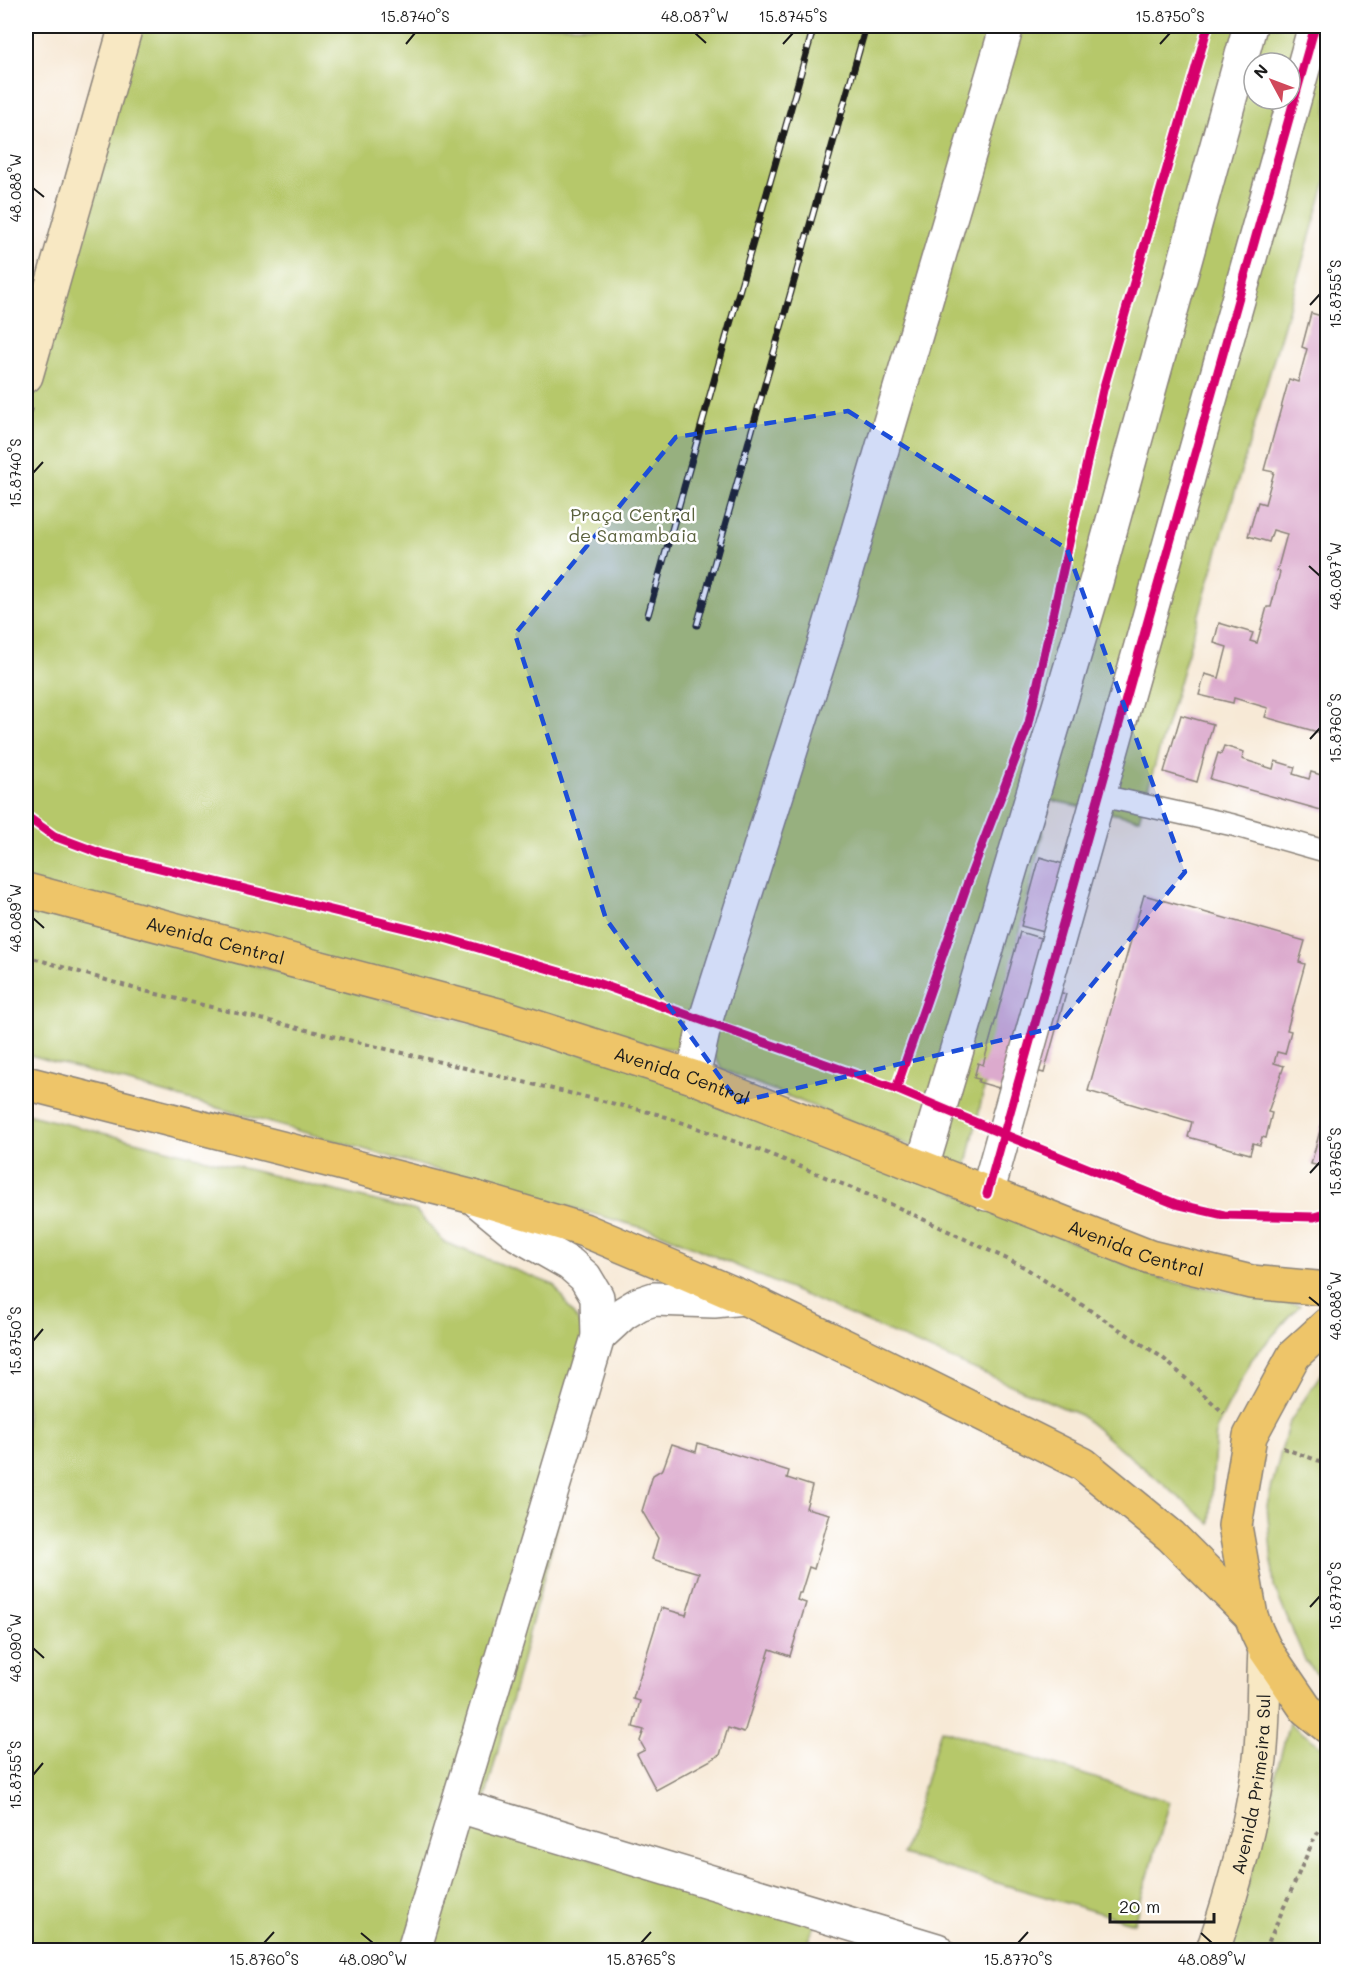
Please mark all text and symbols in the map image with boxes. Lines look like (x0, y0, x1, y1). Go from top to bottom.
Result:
text: 15.8740°S (380, 6, 450, 26)
text: 48.087°W (661, 6, 729, 26)
text: 15.8745°S (758, 6, 828, 26)
text: 15.8750°S (1135, 6, 1205, 26)
north arrow (1242, 51, 1302, 111)
text: N (1248, 59, 1272, 82)
text: 48.088°W (5, 154, 25, 222)
text: 15.8755°S (1325, 259, 1345, 329)
text: 15.8740°S (5, 438, 25, 508)
park label: Praça Central de Samambaia (569, 502, 697, 547)
text: 48.087°W (1325, 542, 1345, 610)
text: 15.8760°S (1325, 693, 1345, 763)
text: 48.089°W (5, 884, 25, 952)
street label: Avenida Central (144, 910, 287, 970)
street label: Avenida Central (611, 1041, 753, 1110)
text: 15.8765°S (1325, 1127, 1345, 1197)
street label: Avenida Central (1065, 1214, 1206, 1282)
text: 48.088°W (1325, 1272, 1345, 1340)
text: 15.8750°S (5, 1306, 25, 1376)
text: 15.8770°S (1325, 1561, 1345, 1631)
text: 48.090°W (5, 1614, 25, 1682)
street label: Avenida Primeira Sul (1225, 1694, 1276, 1877)
text: 15.8755°S (5, 1740, 25, 1810)
scale bar (1110, 1886, 1214, 1924)
text: 20 m (1119, 1894, 1160, 1918)
text: 15.8760°S (229, 1949, 299, 1969)
text: 48.090°W (339, 1949, 407, 1969)
text: 15.8765°S (606, 1949, 676, 1969)
text: 15.8770°S (983, 1949, 1053, 1969)
text: 48.089°W (1178, 1949, 1246, 1969)

